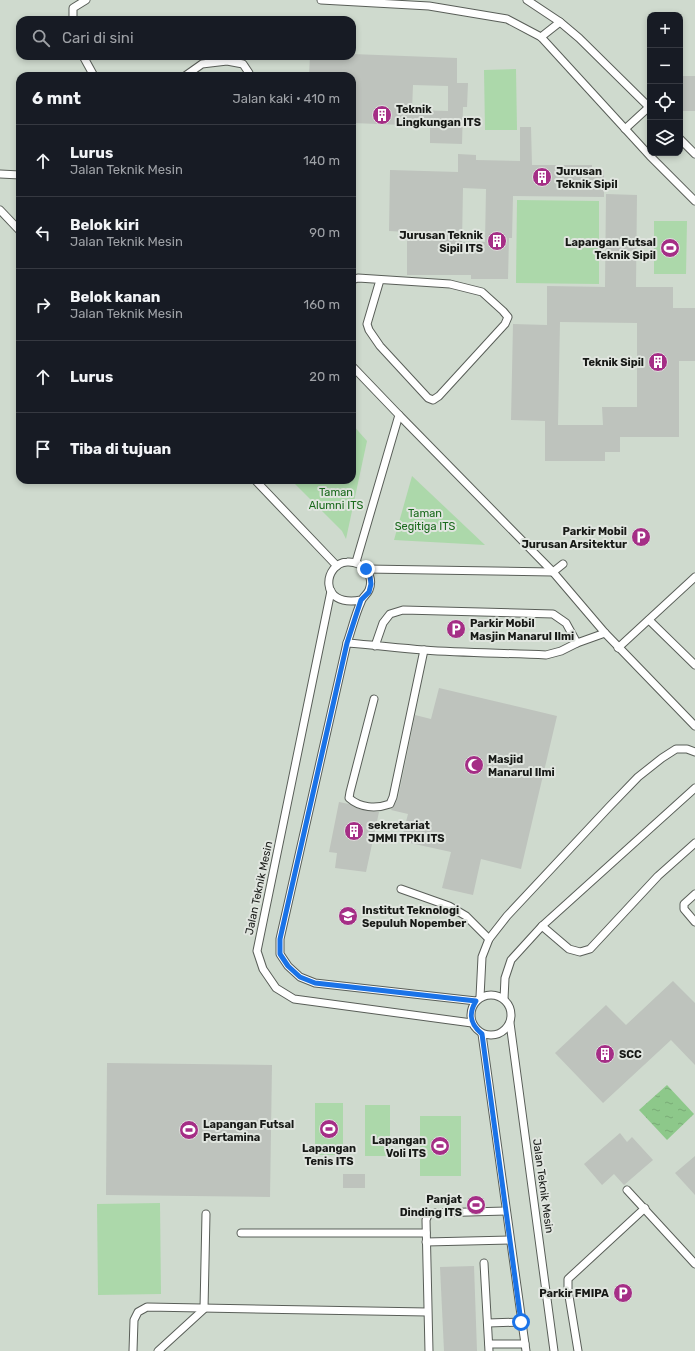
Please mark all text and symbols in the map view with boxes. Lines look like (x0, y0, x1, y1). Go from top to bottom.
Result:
map controls (647, 12, 683, 156)
button: + (647, 12, 683, 48)
search box (16, 16, 356, 60)
icon: search (30, 27, 52, 49)
text: Cari di sini (62, 29, 134, 47)
button: − (647, 48, 683, 84)
button: locate (647, 84, 683, 120)
text: 6 mnt (32, 88, 81, 108)
text: Jalan kaki · 410 m (233, 91, 340, 106)
place label: Teknik Lingkungan ITS (396, 103, 481, 129)
building icon: Teknik Lingkungan ITS (371, 104, 393, 126)
button: layers (647, 120, 683, 156)
text: Lurus (70, 144, 113, 162)
icon: ahead (32, 150, 54, 172)
text: 140 m (303, 153, 340, 168)
text: Jalan Teknik Mesin (70, 162, 183, 177)
place label: Jurusan Teknik Sipil (556, 165, 618, 191)
building icon: Jurusan Teknik Sipil (531, 166, 553, 188)
text: Belok kiri (70, 216, 139, 234)
icon: left (32, 222, 54, 244)
text: 90 m (309, 225, 340, 240)
place label: Jurusan Teknik Sipil ITS (399, 229, 484, 255)
building icon: Jurusan Teknik Sipil ITS (486, 230, 508, 252)
text: Jalan Teknik Mesin (70, 234, 183, 249)
place label: Lapangan Futsal Teknik Sipil (565, 236, 656, 262)
sports icon: Lapangan Futsal Teknik Sipil (659, 237, 681, 259)
text: Belok kanan (70, 288, 160, 306)
icon: right (32, 294, 54, 316)
text: 160 m (304, 297, 340, 312)
text: Jalan Teknik Mesin (70, 306, 183, 321)
building icon: Teknik Sipil (647, 351, 669, 373)
place label: Teknik Sipil (582, 356, 644, 369)
icon: ahead (32, 366, 54, 388)
text: Lurus (70, 368, 113, 386)
text: 20 m (309, 369, 340, 384)
icon: arrive (32, 438, 54, 460)
text: Tiba di tujuan (70, 440, 171, 458)
park label: Taman Alumni ITS (309, 486, 363, 512)
park label: Taman Segitiga ITS (395, 507, 456, 533)
place label: Parkir Mobil Jurusan Arsitektur (521, 525, 627, 551)
parking icon: Parkir Mobil Jurusan Arsitektur (630, 526, 652, 548)
route end (357, 560, 375, 578)
place label: Parkir Mobil Masjin Manarul Ilmi (470, 617, 574, 643)
parking icon: Parkir Mobil Masjin Manarul Ilmi (445, 618, 467, 640)
place label: Masjid Manarul Ilmi (488, 753, 555, 779)
mosque icon: Masjid Manarul Ilmi (463, 754, 485, 776)
place label: sekretariat JMMI TPKI ITS (368, 819, 445, 845)
building icon: sekretariat JMMI TPKI ITS (343, 820, 365, 842)
street label: Jalan Teknik Mesin (243, 840, 275, 936)
place label: Institut Teknologi Sepuluh Nopember (362, 904, 466, 930)
school or university icon: Institut Teknologi Sepuluh Nopember (337, 905, 359, 927)
building icon: SCC (594, 1043, 616, 1065)
place label: SCC (619, 1048, 642, 1061)
place label: Lapangan Futsal Pertamina (203, 1118, 294, 1144)
sports icon: Lapangan Tenis ITS (318, 1118, 340, 1140)
sports icon: Lapangan Futsal Pertamina (178, 1119, 200, 1141)
place label: Lapangan Voli ITS (372, 1134, 426, 1160)
sports icon: Lapangan Voli ITS (429, 1135, 451, 1157)
street label: Jalan Teknik Mesin (530, 1138, 556, 1234)
place label: Lapangan Tenis ITS (302, 1142, 356, 1168)
place label: Panjat Dinding ITS (400, 1193, 462, 1219)
sports icon: Panjat Dinding ITS (465, 1194, 487, 1216)
parking icon: Parkir FMIPA (612, 1282, 634, 1304)
place label: Parkir FMIPA (539, 1287, 609, 1300)
route start (512, 1313, 530, 1331)

